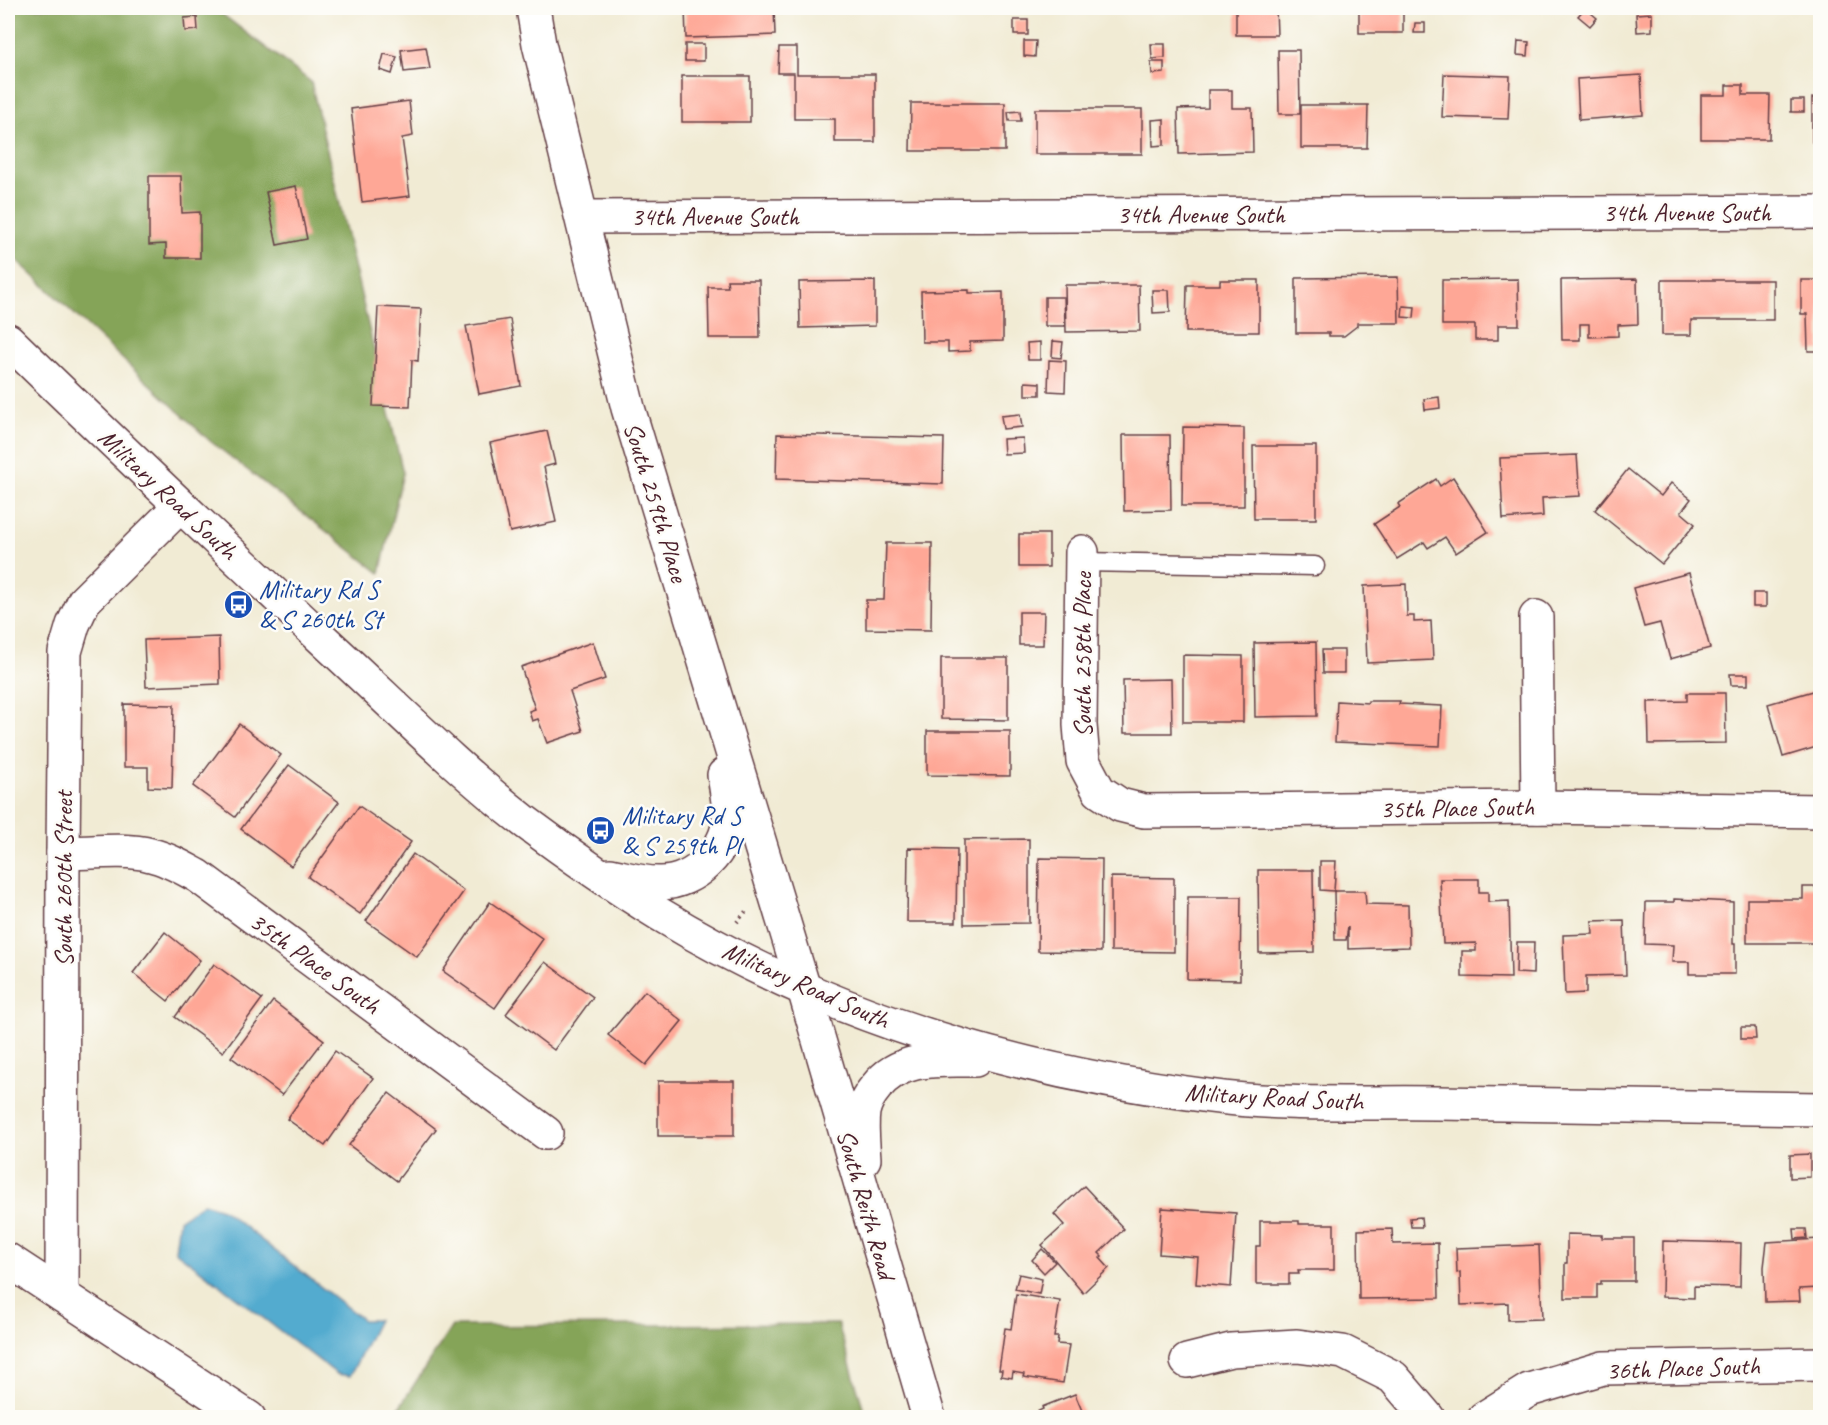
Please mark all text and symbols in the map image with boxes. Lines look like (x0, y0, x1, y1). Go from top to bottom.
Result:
street label: 34th Avenue South (1603, 196, 1772, 229)
street label: 34th Avenue South (1117, 198, 1286, 231)
street label: 34th Avenue South (631, 200, 800, 233)
street label: South 259th Place (616, 418, 696, 587)
street label: Military Road South (91, 421, 246, 568)
street label: South 258th Place (1066, 571, 1099, 738)
place label: Military Rd S & S 260th St (259, 573, 385, 636)
bus stop icon: Military Rd S & S 260th St (222, 588, 254, 620)
street label: South 260th Street (47, 789, 80, 967)
street label: 35th Place South (1380, 790, 1535, 826)
place label: Military Rd S & S 259th Pl (622, 799, 745, 862)
bus stop icon: Military Rd S & S 259th Pl (585, 814, 617, 846)
street label: 35th Place South (243, 904, 388, 1022)
street label: Military Road South (718, 934, 896, 1037)
street label: Military Road South (1184, 1076, 1366, 1118)
street label: South Reith Road (829, 1126, 904, 1286)
street label: 36th Place South (1606, 1349, 1762, 1387)

